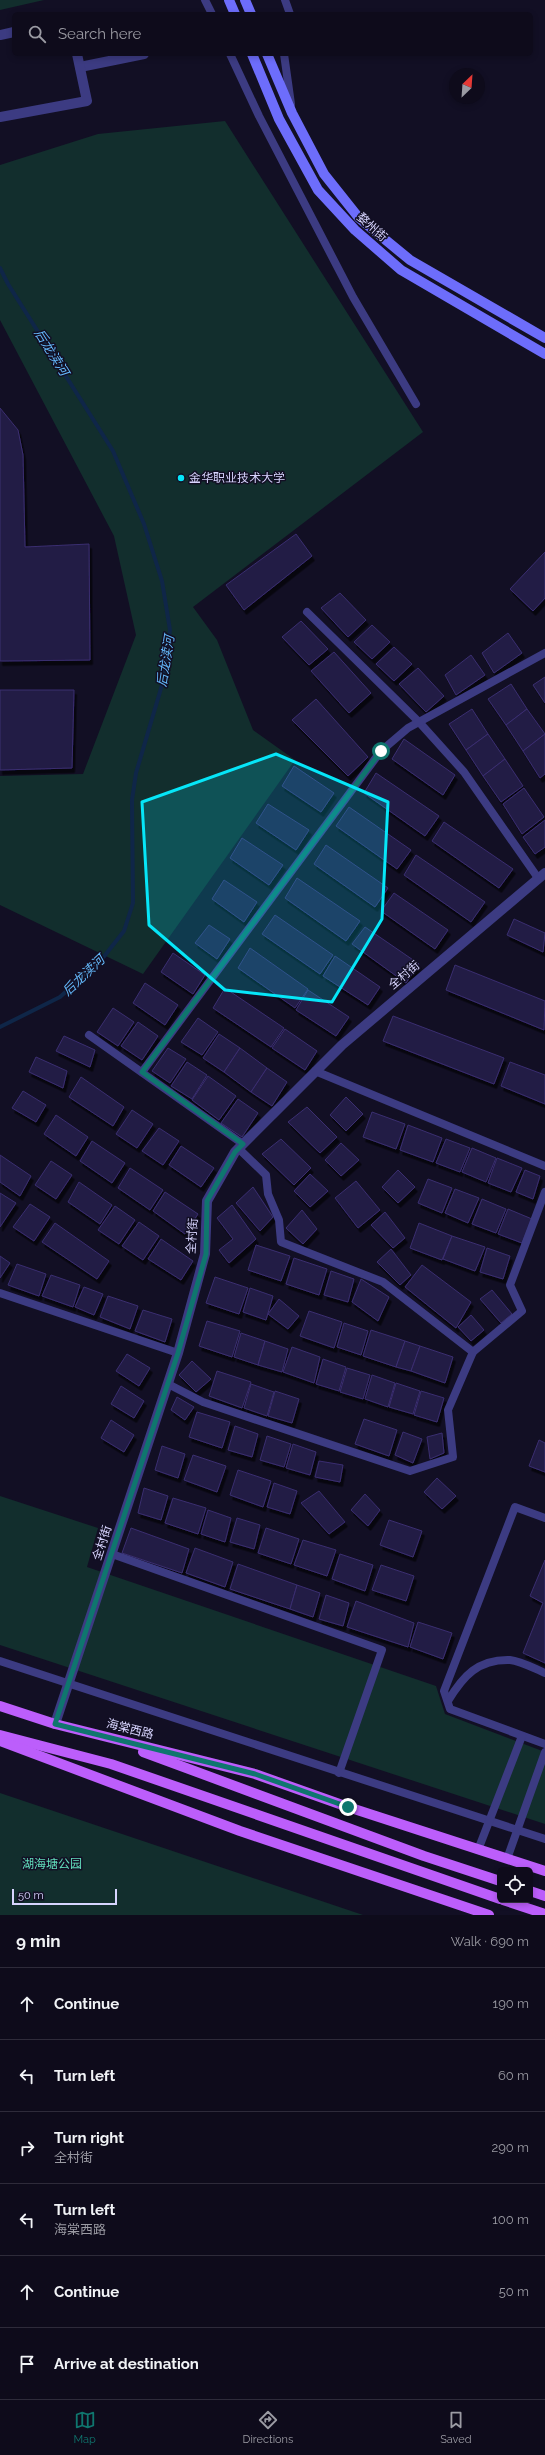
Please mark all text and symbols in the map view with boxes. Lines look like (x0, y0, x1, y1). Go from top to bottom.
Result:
search box (12, 12, 533, 56)
icon: search (26, 23, 48, 45)
text: Search here (58, 25, 141, 43)
north arrow (449, 68, 485, 104)
street label: 婺州街 (354, 210, 390, 244)
water label: 后龙渎河 (31, 326, 73, 381)
place label: 金华职业技术大学 (189, 471, 285, 485)
marker: 金华职业技术大学 (176, 473, 186, 483)
water label: 后龙渎河 (154, 631, 177, 688)
route start (372, 742, 390, 760)
water label: 后龙渎河 (59, 950, 110, 999)
street label: 全村街 (386, 958, 422, 992)
street label: 全村街 (184, 1218, 200, 1254)
street label: 全村街 (90, 1524, 114, 1562)
street label: 海棠西路 (105, 1716, 155, 1742)
route end (339, 1798, 357, 1816)
park label: 湖海塘公园 (22, 1857, 82, 1871)
map controls (497, 1867, 533, 1903)
button: locate (497, 1867, 533, 1903)
scale bar (12, 1887, 117, 1906)
text: 50 m (18, 1889, 44, 1902)
text: 9 min (16, 1931, 61, 1951)
text: Walk · 690 m (451, 1934, 529, 1949)
icon: ahead (16, 1993, 38, 2015)
text: Continue (54, 1995, 119, 2013)
text: 190 m (493, 1996, 529, 2011)
icon: left (16, 2065, 38, 2087)
text: Turn left (54, 2067, 115, 2085)
text: 60 m (498, 2068, 529, 2083)
text: Turn right (54, 2129, 124, 2147)
icon: right (16, 2137, 38, 2159)
text: 290 m (491, 2140, 529, 2155)
text: 全村街 (54, 2150, 93, 2165)
text: Turn left (54, 2201, 115, 2219)
icon: left (16, 2209, 38, 2231)
text: 100 m (492, 2212, 529, 2227)
text: 海棠西路 (54, 2222, 106, 2237)
icon: ahead (16, 2281, 38, 2303)
text: Continue (54, 2283, 119, 2301)
text: 50 m (499, 2284, 529, 2299)
icon: arrive (16, 2353, 38, 2375)
text: Arrive at destination (54, 2355, 199, 2373)
tab: Map (73, 2409, 96, 2446)
tab: Directions (243, 2409, 293, 2446)
tab: Saved (440, 2409, 472, 2446)

